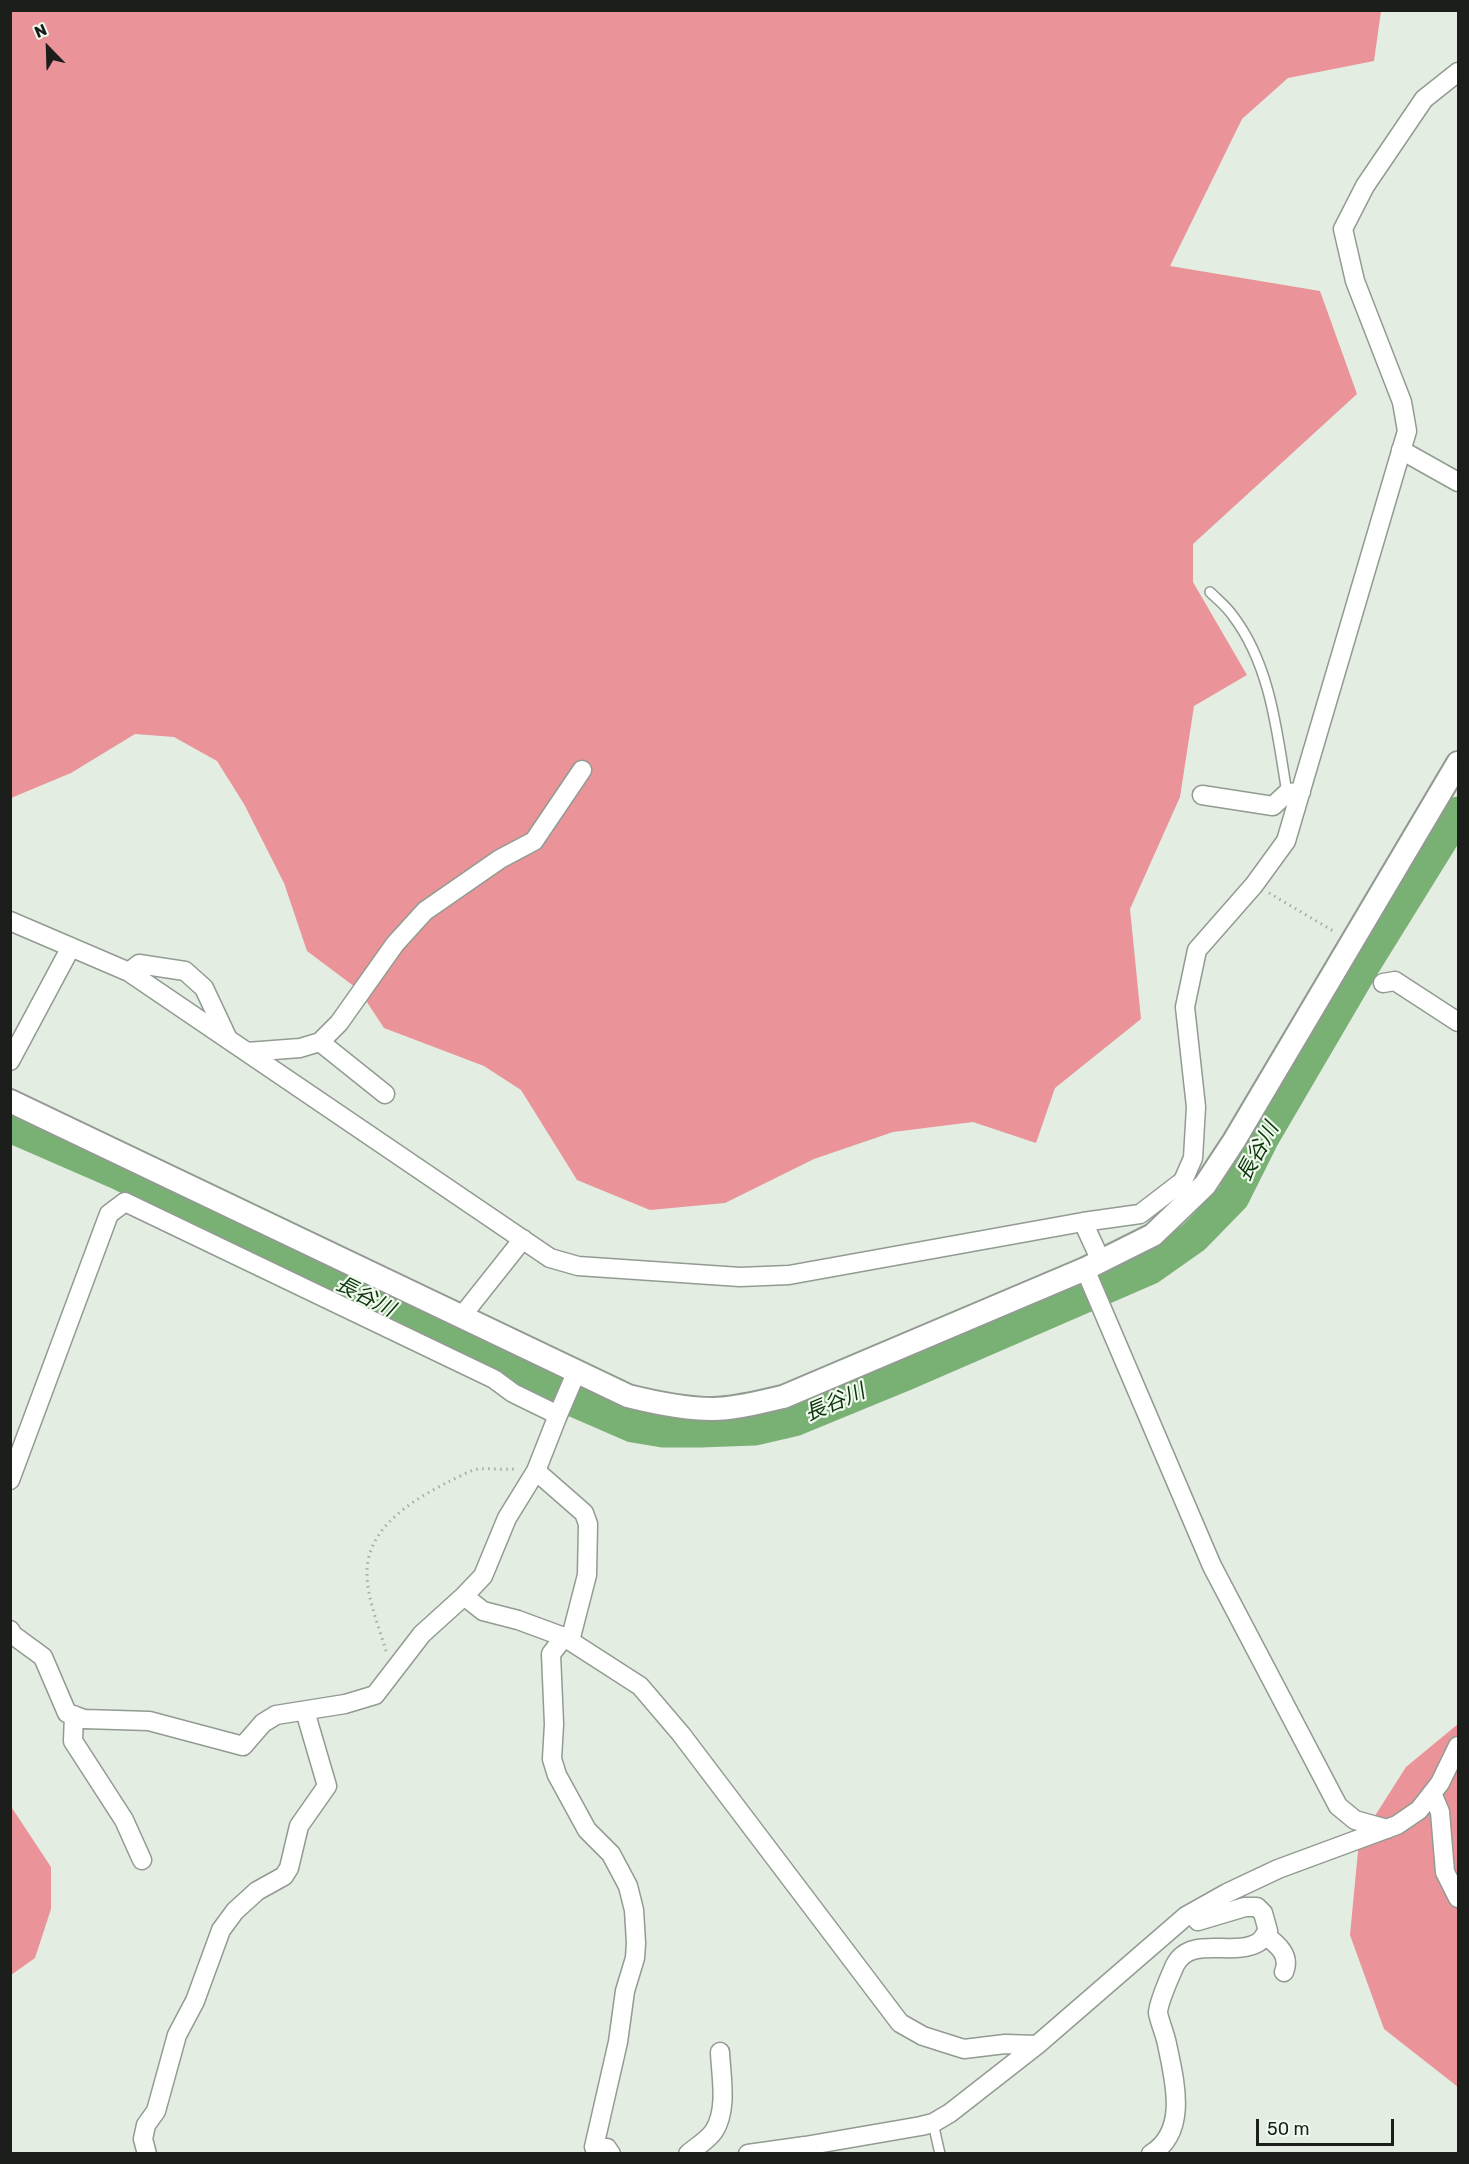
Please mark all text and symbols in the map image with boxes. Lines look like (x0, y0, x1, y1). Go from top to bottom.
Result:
north arrow (18, 18, 78, 78)
text: N (32, 20, 50, 42)
water label: 長谷川 (1232, 1118, 1284, 1186)
water label: 長谷川 (331, 1271, 399, 1323)
water label: 長谷川 (801, 1379, 869, 1427)
scale bar (1259, 2107, 1397, 2145)
text: 50 m (1267, 2118, 1310, 2140)

